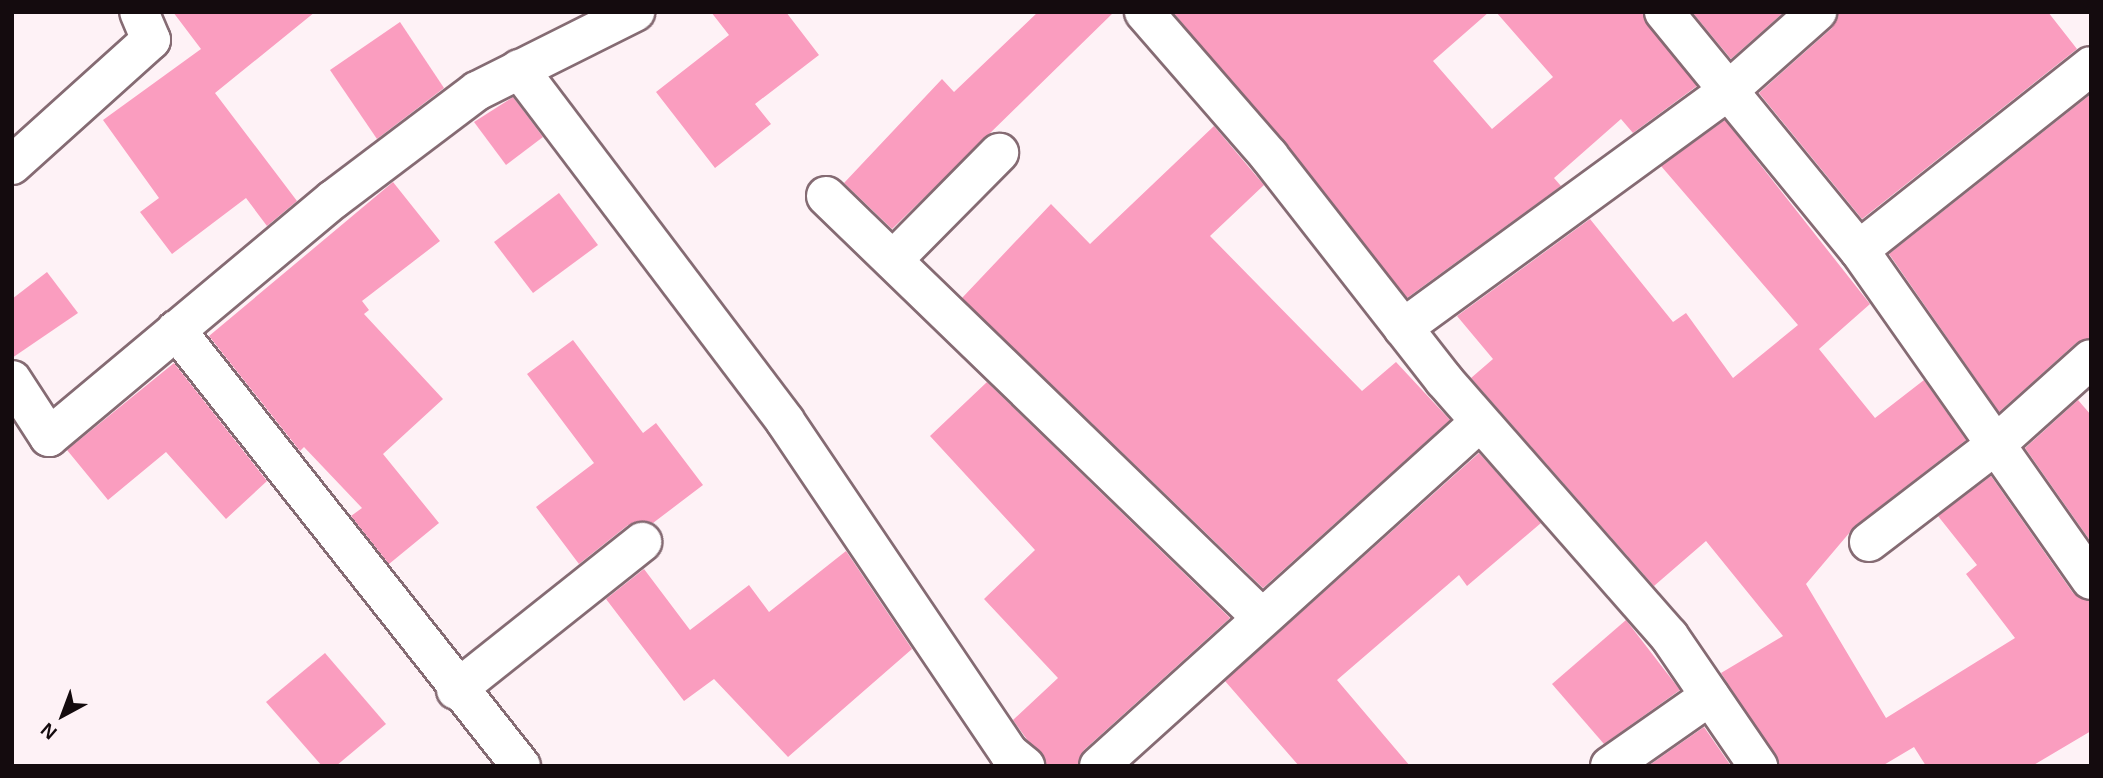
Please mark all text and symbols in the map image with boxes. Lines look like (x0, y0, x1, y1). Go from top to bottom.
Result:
north arrow (28, 680, 98, 750)
text: N (37, 719, 61, 744)

